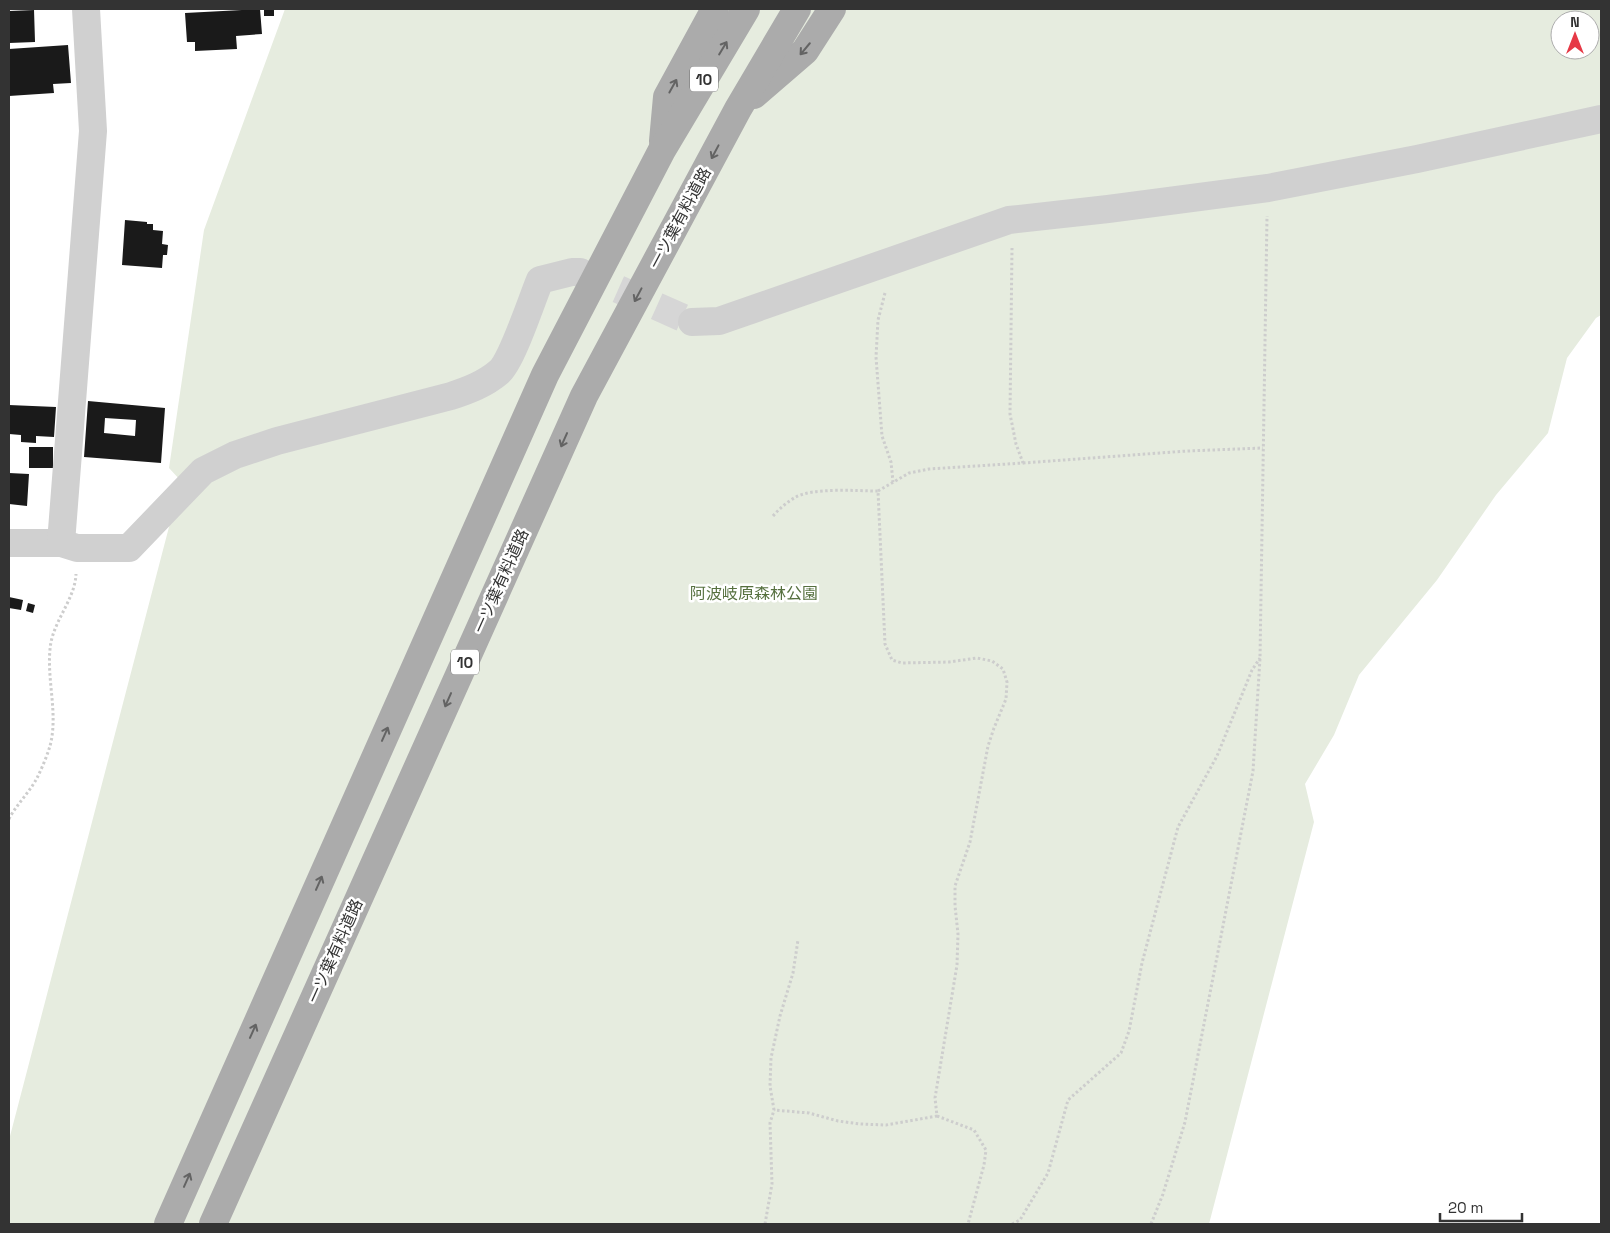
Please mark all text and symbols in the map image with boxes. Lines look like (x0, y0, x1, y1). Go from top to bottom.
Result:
north arrow (1550, 10, 1600, 60)
text: N (1570, 13, 1580, 31)
one-way arrow (718, 42, 728, 56)
one-way arrow (799, 43, 810, 56)
road number: 10 (690, 66, 718, 92)
one-way arrow (669, 79, 679, 93)
one-way arrow (710, 144, 719, 159)
street label: 一ツ葉有料道路 (644, 164, 716, 272)
one-way arrow (633, 288, 643, 303)
one-way arrow (559, 432, 569, 447)
street label: 一ツ葉有料道路 (469, 526, 533, 636)
park label: 阿波岐原森林公園 (690, 583, 818, 604)
road number: 10 (451, 650, 479, 674)
one-way arrow (442, 692, 452, 707)
one-way arrow (381, 727, 391, 742)
one-way arrow (315, 876, 325, 891)
street label: 一ツ葉有料道路 (303, 896, 367, 1006)
one-way arrow (249, 1024, 259, 1039)
one-way arrow (183, 1173, 193, 1188)
scale bar (1440, 1190, 1522, 1222)
text: 20 m (1448, 1198, 1483, 1217)

